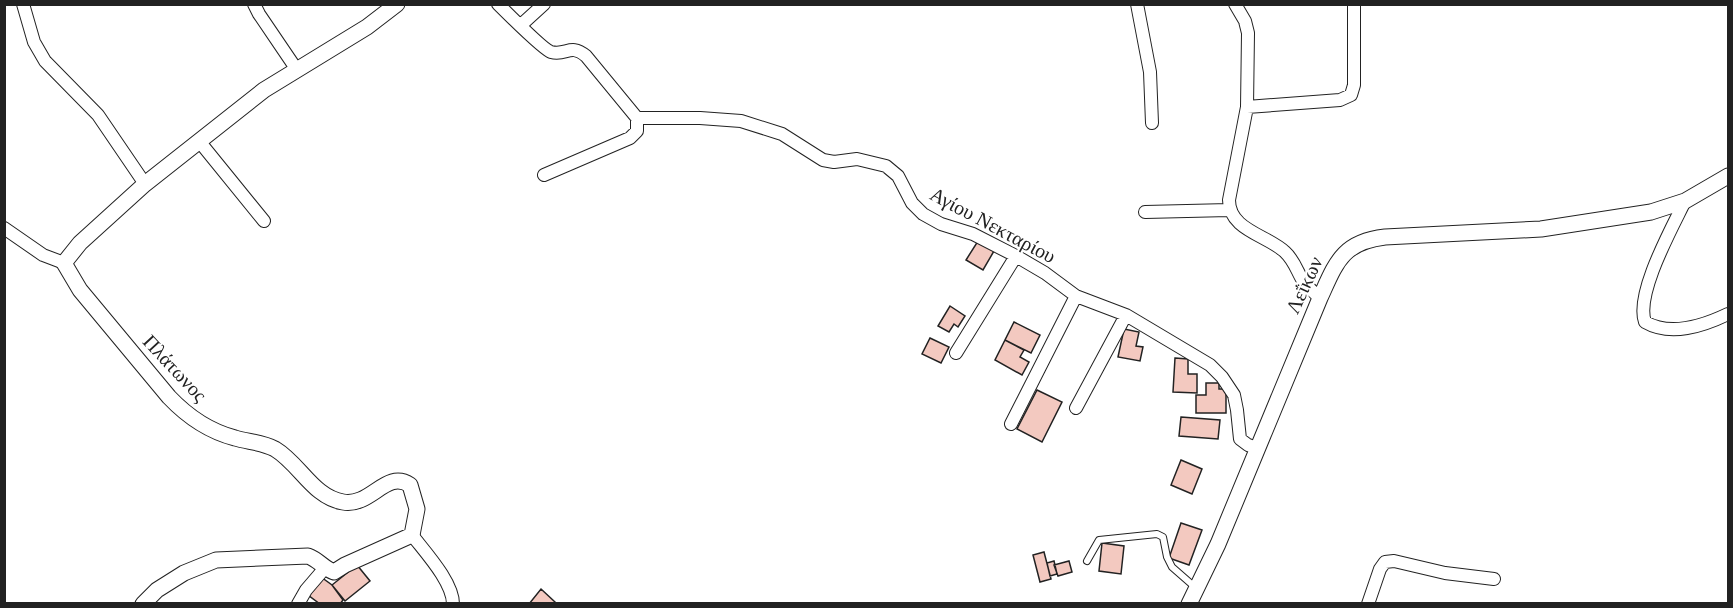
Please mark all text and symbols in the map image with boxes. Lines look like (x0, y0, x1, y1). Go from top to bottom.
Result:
street label: Αγίου Νεκταρίου (926, 180, 1061, 269)
street label: Λεΐκων (1279, 252, 1329, 318)
street label: Πλάτωνος (137, 328, 214, 407)

